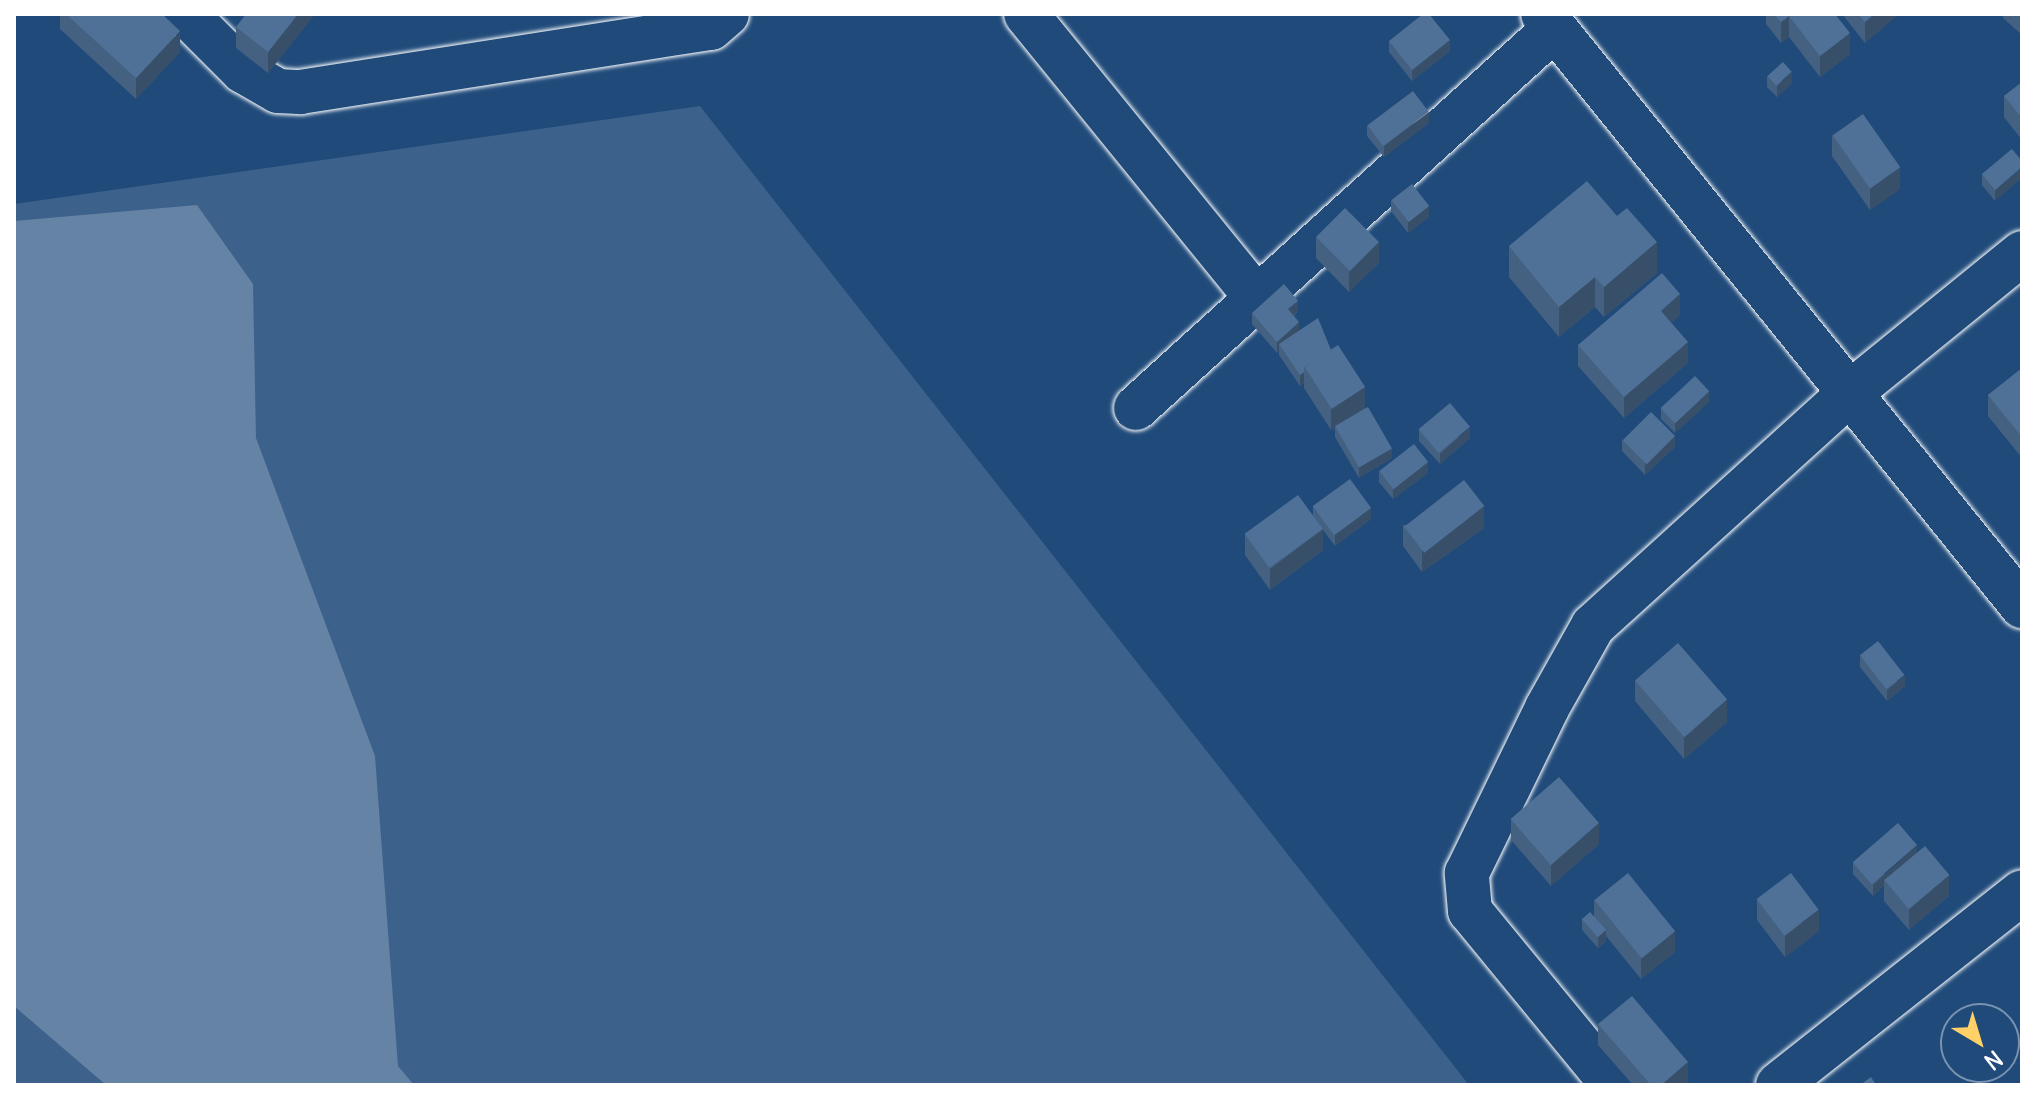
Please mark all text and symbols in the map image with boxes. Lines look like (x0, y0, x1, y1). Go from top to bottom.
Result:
north arrow (1940, 1003, 2020, 1083)
text: N (1979, 1045, 2008, 1076)

